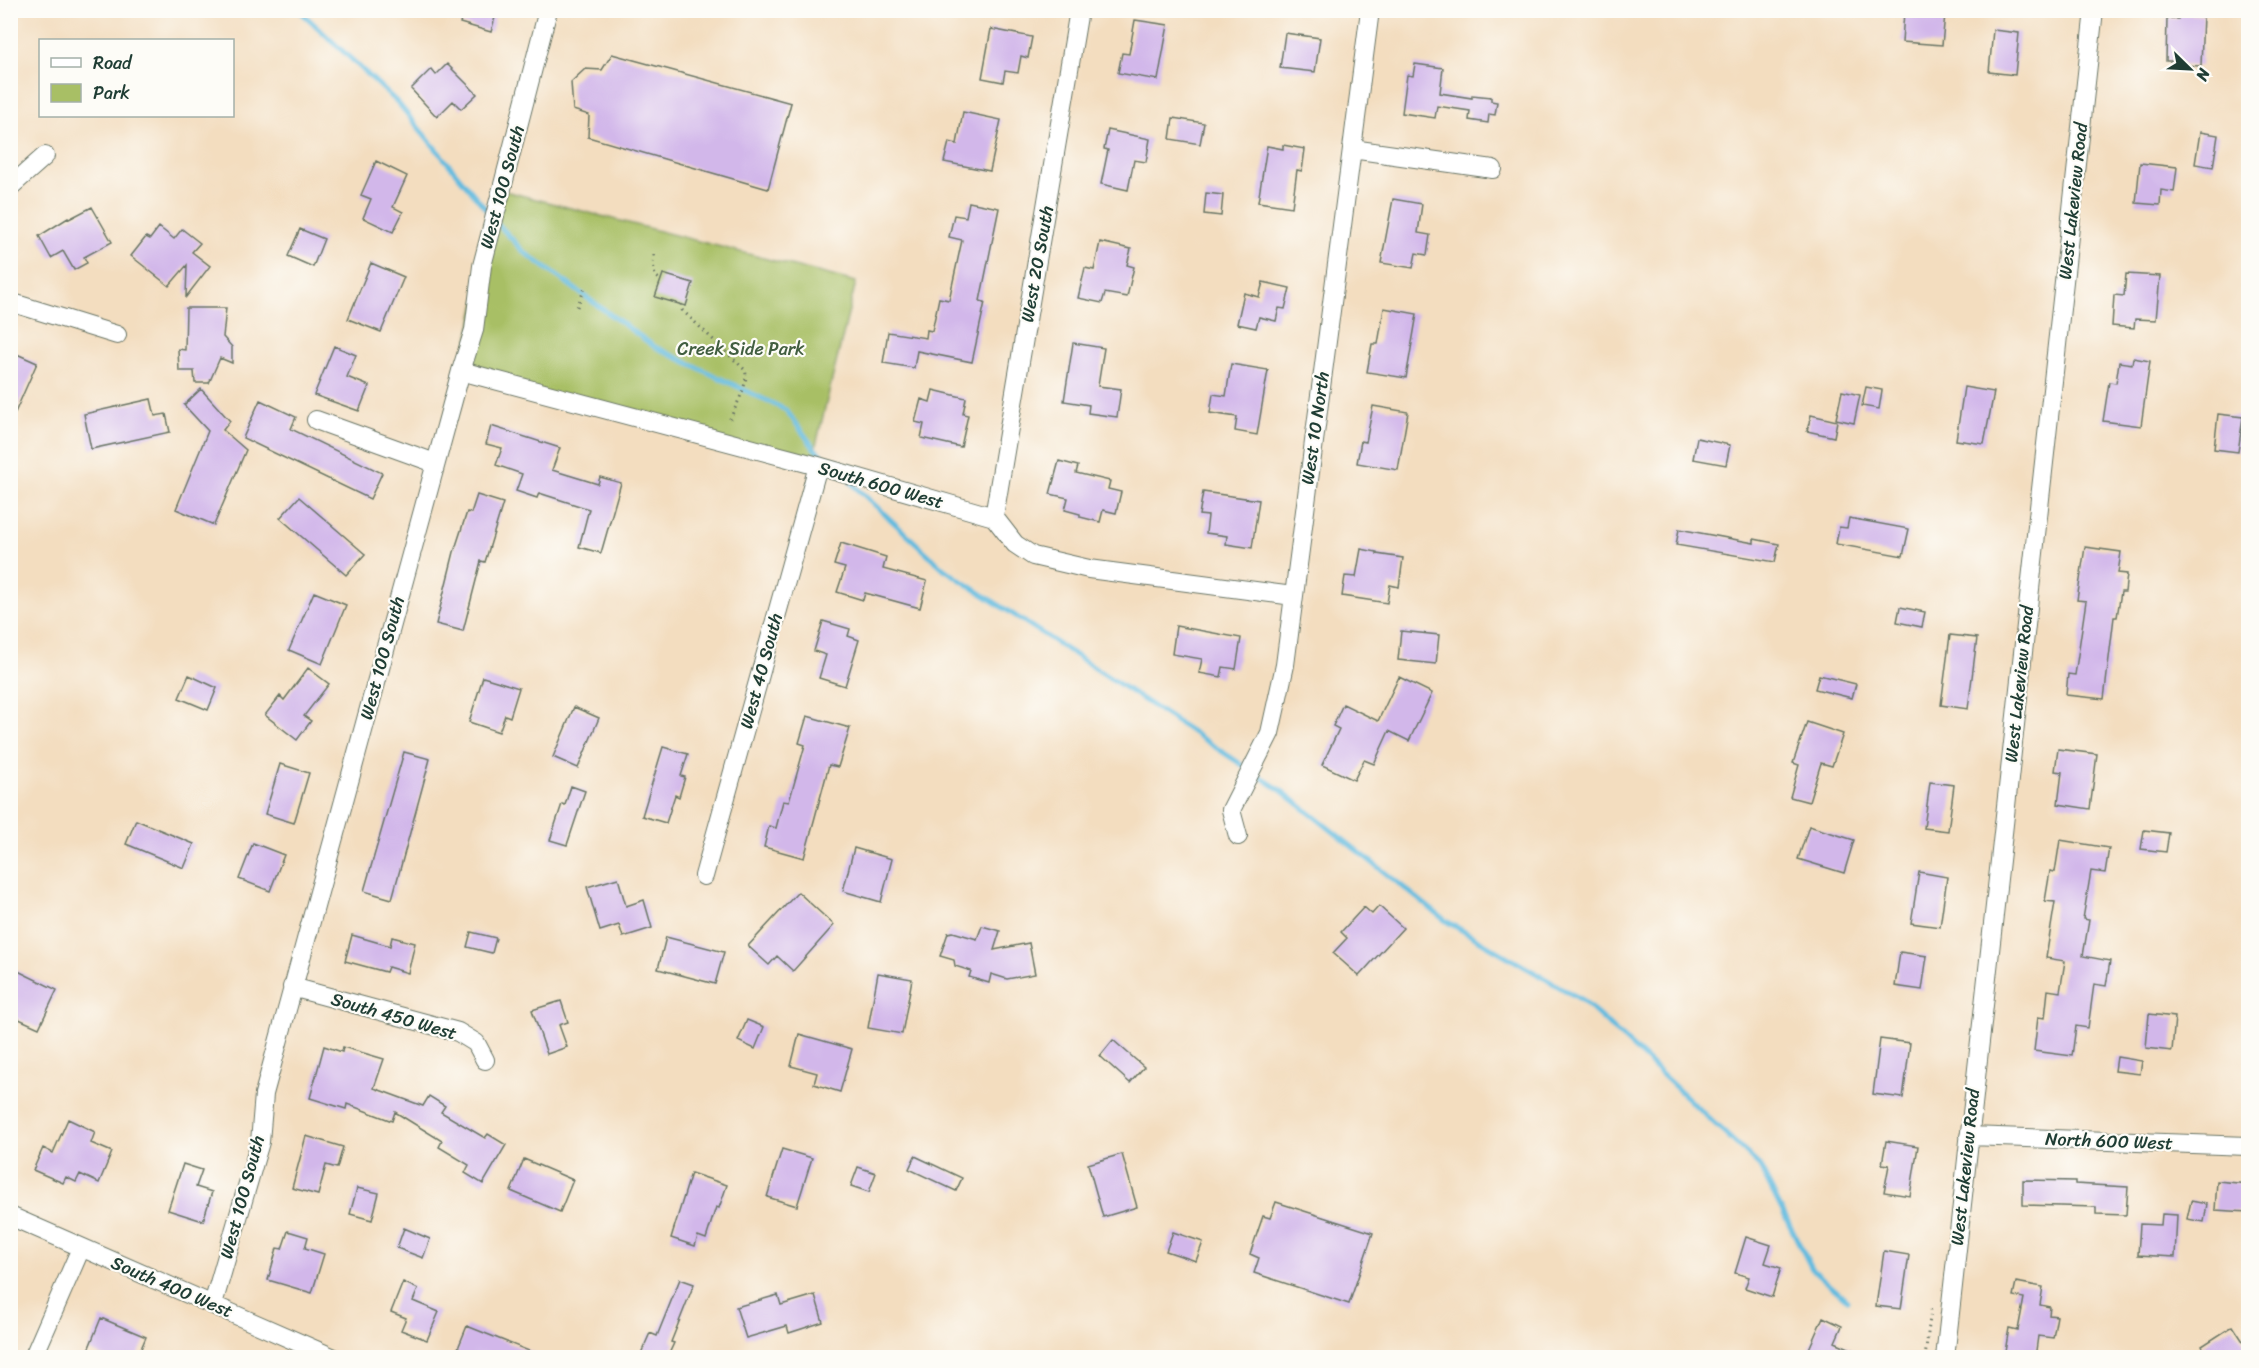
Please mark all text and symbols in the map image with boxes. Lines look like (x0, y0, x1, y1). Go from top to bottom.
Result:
legend (39, 39, 234, 117)
north arrow (2160, 39, 2220, 99)
text: Road (93, 47, 133, 79)
text: N (2187, 63, 2219, 87)
text: Park (93, 77, 130, 109)
street label: West Lakeview Road (2049, 119, 2097, 281)
street label: West 100 South (470, 122, 534, 252)
street label: West 20 South (1011, 203, 1063, 325)
park label: Creek Side Park (677, 333, 805, 365)
street label: West 10 North (1291, 369, 1339, 487)
street label: South 600 West (815, 452, 948, 518)
street label: West 100 South (350, 593, 414, 723)
street label: West Lakeview Road (1995, 602, 2043, 764)
street label: West 40 South (730, 610, 792, 732)
street label: South 450 West (327, 983, 461, 1049)
street label: West Lakeview Road (1941, 1085, 1989, 1247)
street label: North 600 West (2045, 1123, 2174, 1159)
street label: West 100 South (210, 1132, 274, 1262)
street label: South 400 West (106, 1247, 238, 1327)

